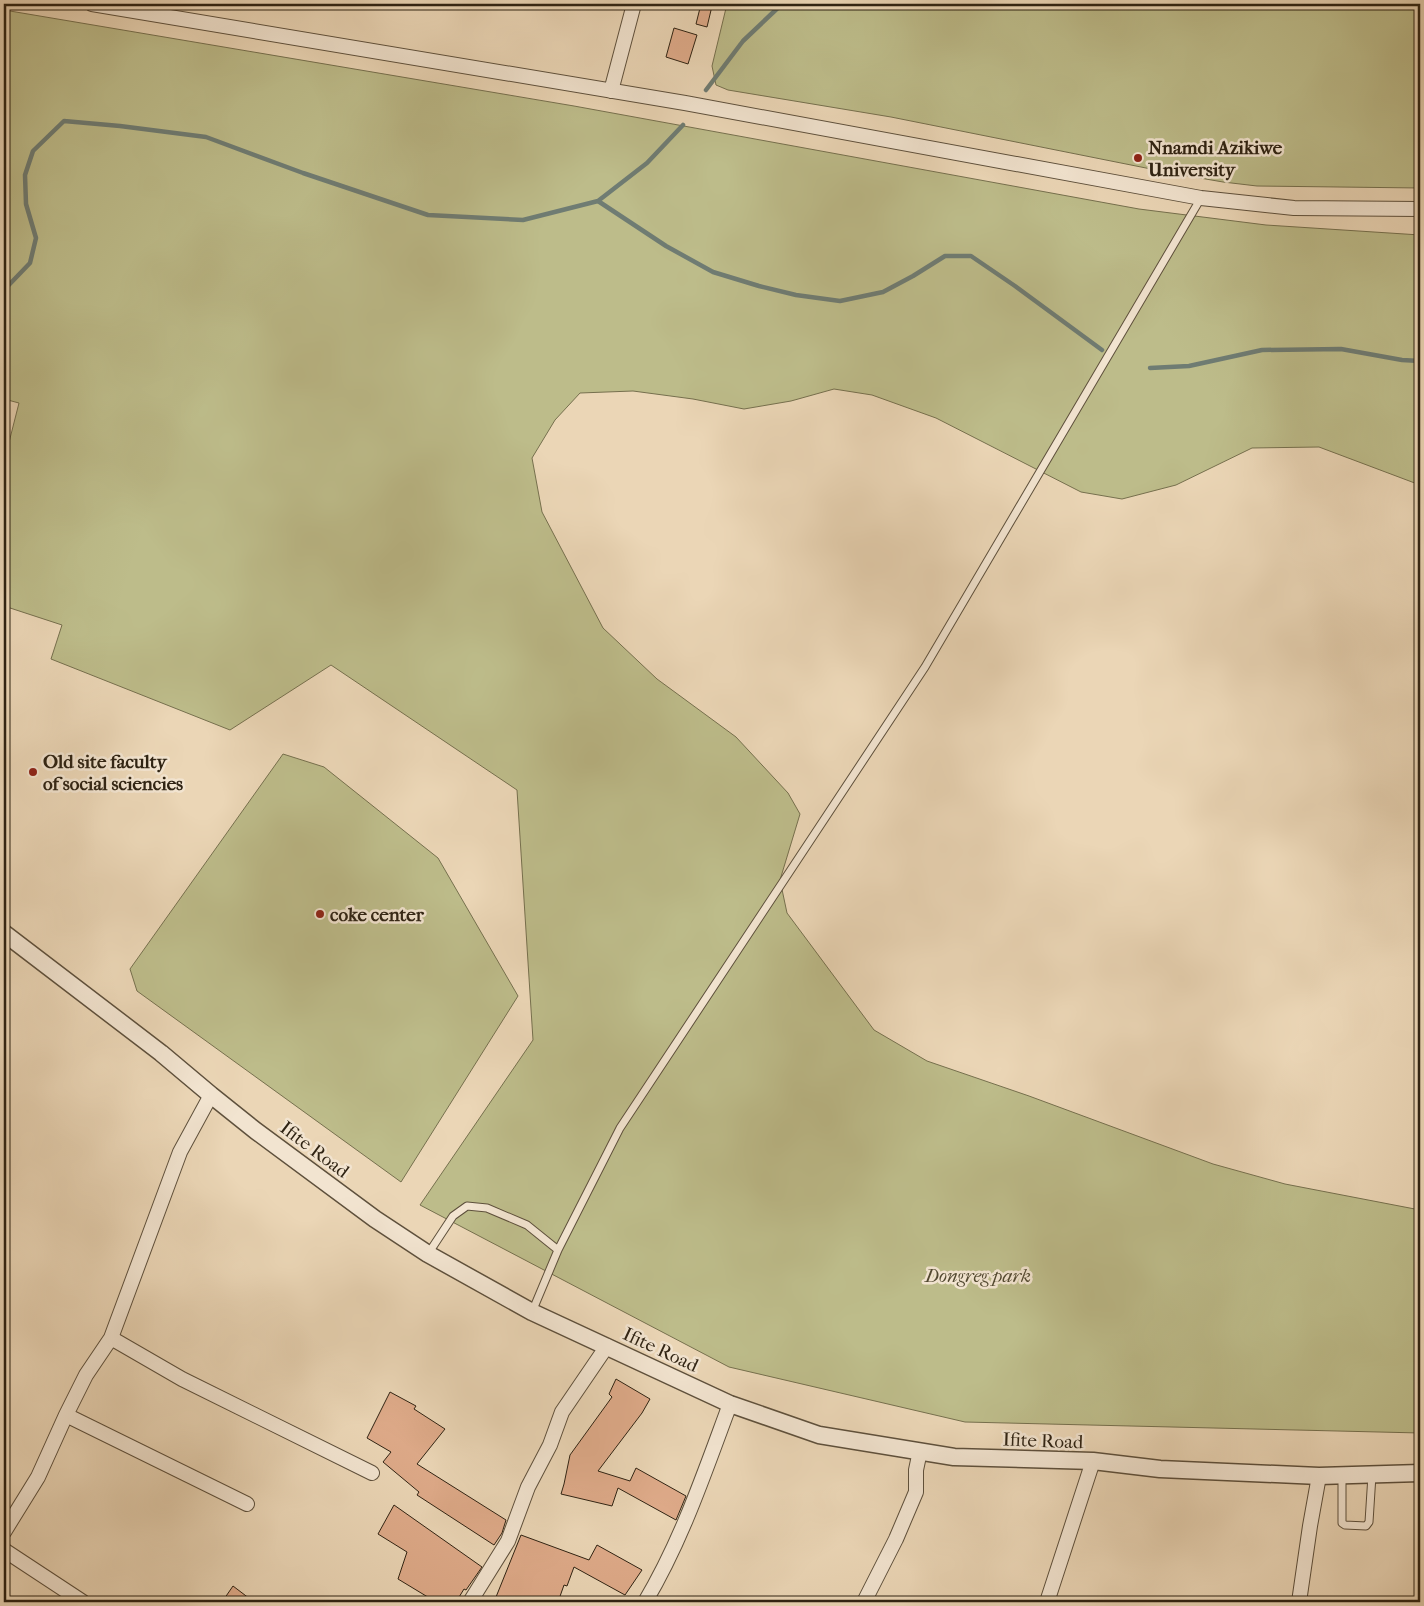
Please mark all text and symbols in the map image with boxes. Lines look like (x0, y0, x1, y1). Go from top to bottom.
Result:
place label: Nnamdi Azikiwe University (1147, 137, 1283, 181)
marker: Nnamdi Azikiwe University (1132, 152, 1144, 164)
place label: Old site faculty of social sciencies (43, 751, 183, 795)
marker: Old site faculty of social sciencies (27, 766, 39, 778)
place label: coke center (330, 904, 425, 926)
marker: coke center (314, 908, 326, 920)
street label: Ifite Road (276, 1117, 354, 1183)
park label: Dongreg park (923, 1265, 1031, 1287)
street label: Ifite Road (619, 1323, 702, 1377)
street label: Ifite Road (1002, 1429, 1084, 1453)

